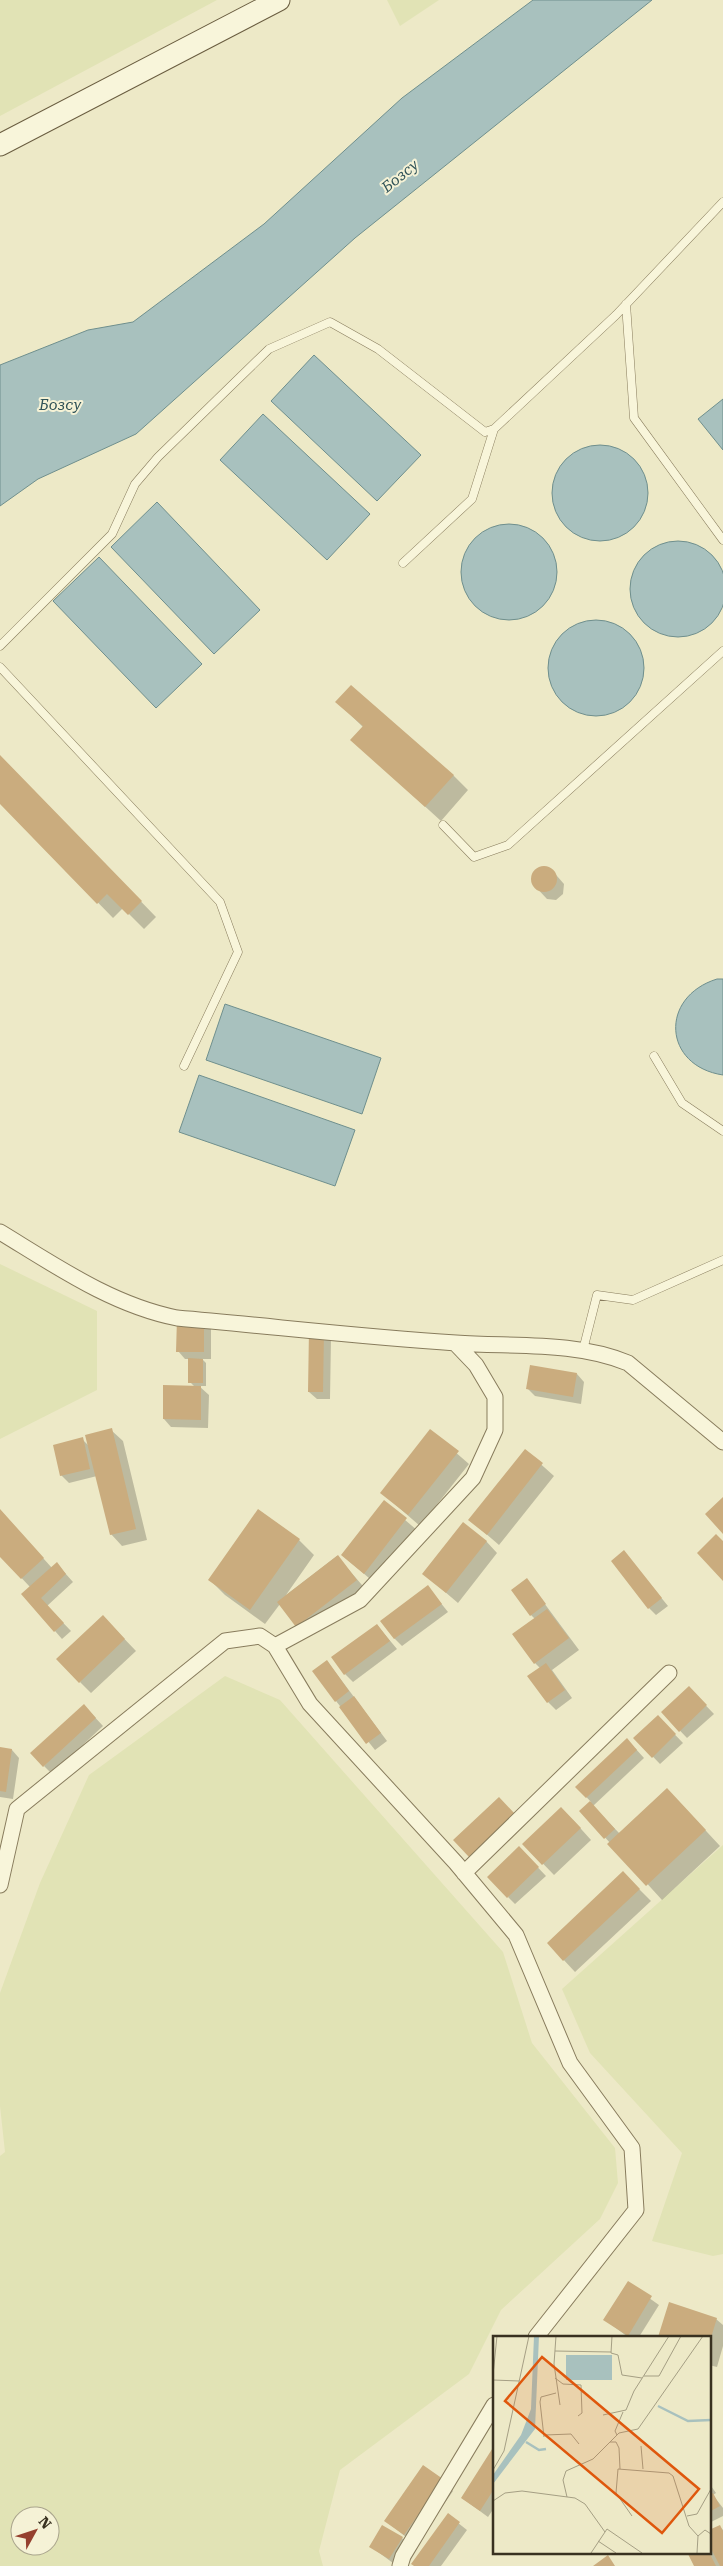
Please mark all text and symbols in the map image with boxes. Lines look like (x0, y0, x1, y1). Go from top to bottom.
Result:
water label: Бозсу (377, 156, 422, 197)
water label: Бозсу (38, 396, 81, 414)
inset map (493, 2336, 710, 2554)
north arrow (10, 2506, 60, 2556)
text: N (35, 2513, 55, 2532)

